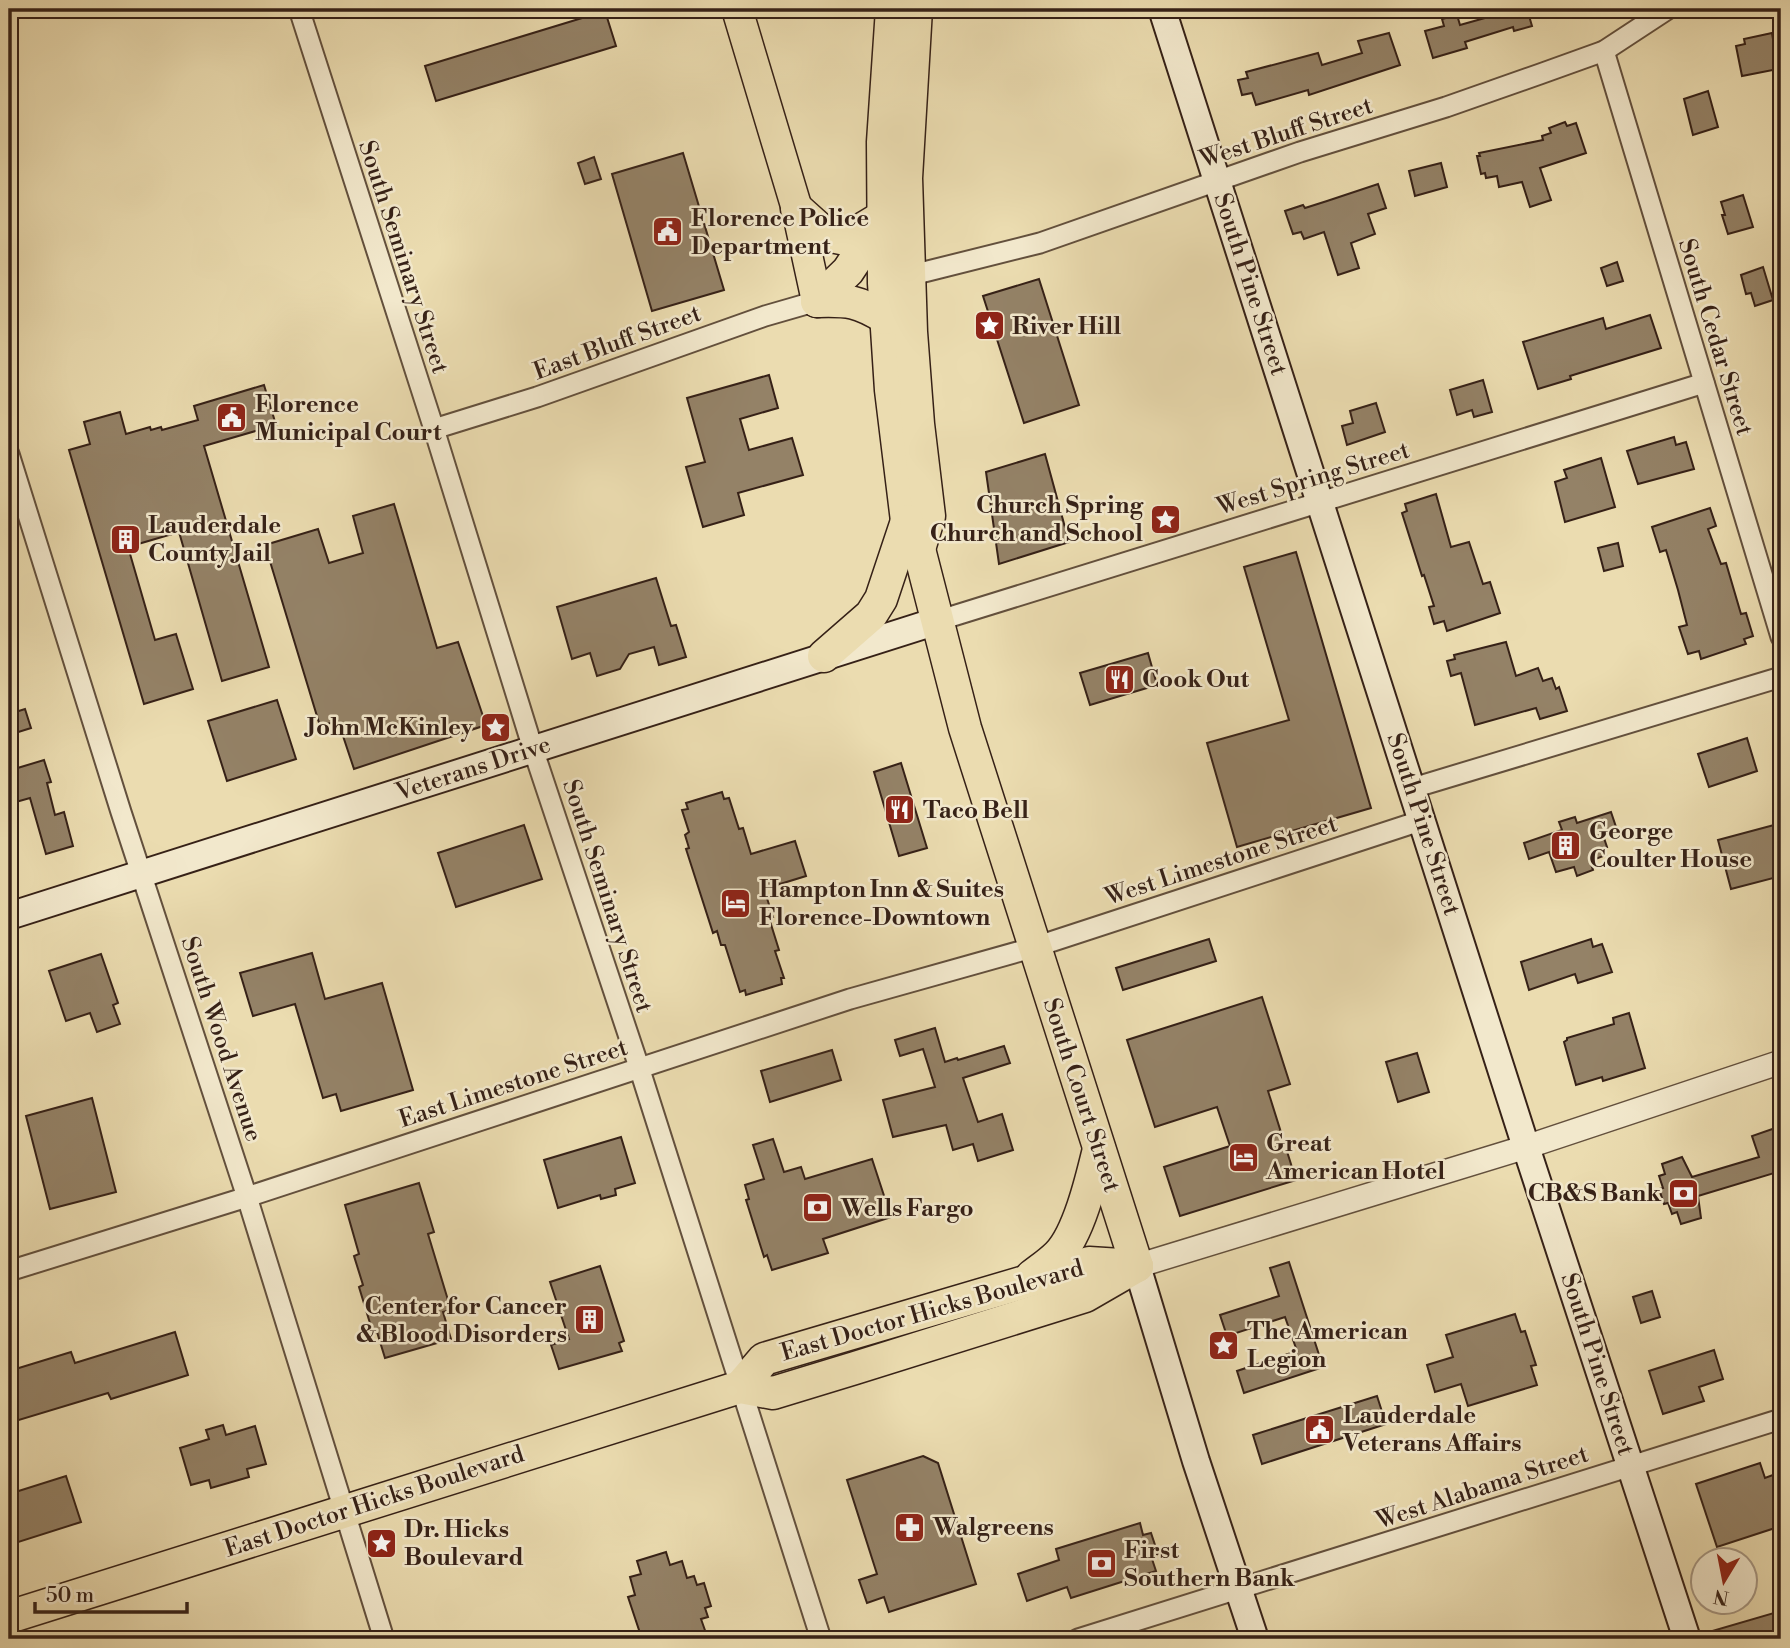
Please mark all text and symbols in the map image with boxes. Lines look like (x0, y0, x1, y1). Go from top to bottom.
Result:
street label: West Bluff Street (1195, 91, 1377, 175)
street label: South Seminary Street (351, 137, 455, 378)
street label: South Pine Street (1206, 189, 1294, 380)
place label: Florence Police Department (691, 204, 869, 262)
public building icon: Florence Police Department (651, 215, 685, 249)
street label: South Cedar Street (1671, 235, 1759, 440)
street label: East Bluff Street (529, 299, 706, 387)
place icon: River Hill (972, 309, 1006, 343)
place label: River Hill (1012, 312, 1121, 342)
place label: Florence Municipal Court (255, 390, 442, 448)
public building icon: Florence Municipal Court (215, 401, 249, 435)
street label: West Spring Street (1212, 435, 1414, 523)
place label: Church Spring Church and School (930, 491, 1144, 549)
place icon: Church Spring Church and School (1149, 502, 1183, 536)
place label: Lauderdale County Jail (148, 511, 281, 569)
building icon: Lauderdale County Jail (108, 522, 142, 556)
restaurant icon: Cook Out (1102, 662, 1136, 696)
place label: Cook Out (1142, 665, 1249, 695)
place icon: John McKinley (479, 710, 513, 744)
place label: John McKinley (304, 713, 474, 743)
street label: South Pine Street (1379, 729, 1467, 920)
street label: Veterans Drive (391, 730, 554, 808)
street label: South Seminary Street (555, 776, 659, 1017)
restaurant icon: Taco Bell (883, 793, 917, 827)
place label: Taco Bell (923, 796, 1029, 826)
street label: West Limestone Street (1100, 809, 1342, 913)
place label: George Coulter House (1589, 817, 1752, 875)
building icon: George Coulter House (1549, 828, 1583, 862)
place label: Hampton Inn & Suites Florence-Downtown (759, 875, 1004, 933)
hotel icon: Hampton Inn & Suites Florence-Downtown (719, 886, 753, 920)
street label: South Wood Avenue (174, 933, 268, 1146)
street label: South Court Street (1036, 994, 1127, 1197)
street label: East Limestone Street (395, 1033, 632, 1135)
place label: Great American Hotel (1265, 1129, 1445, 1187)
hotel icon: Great American Hotel (1226, 1140, 1260, 1174)
bank icon: CB&S Bank (1667, 1176, 1701, 1210)
place label: CB&S Bank (1528, 1179, 1662, 1209)
bank icon: Wells Fargo (801, 1191, 835, 1225)
place label: Wells Fargo (840, 1194, 974, 1224)
street label: East Doctor Hicks Boulevard (778, 1253, 1087, 1369)
street label: South Pine Street (1553, 1269, 1641, 1460)
place label: Center for Cancer & Blood Disorders (356, 1292, 567, 1350)
building icon: Center for Cancer & Blood Disorders (573, 1303, 607, 1337)
place label: The American Legion (1247, 1317, 1408, 1375)
place icon: The American Legion (1207, 1328, 1241, 1362)
place label: Lauderdale Veterans Affairs (1342, 1401, 1522, 1459)
public building icon: Lauderdale Veterans Affairs (1303, 1412, 1337, 1446)
street label: East Doctor Hicks Boulevard (221, 1439, 528, 1565)
street label: West Alabama Street (1371, 1439, 1593, 1537)
pharmacy icon: Walgreens (893, 1510, 927, 1544)
place label: Walgreens (932, 1513, 1054, 1543)
place label: Dr. Hicks Boulevard (404, 1515, 524, 1573)
place icon: Dr. Hicks Boulevard (364, 1526, 398, 1560)
place label: First Southern Bank (1124, 1536, 1296, 1594)
north arrow (1688, 1546, 1758, 1616)
bank icon: First Southern Bank (1084, 1547, 1118, 1581)
scale bar (35, 1571, 187, 1615)
text: 50 m (46, 1583, 94, 1609)
text: N (1712, 1584, 1731, 1610)

